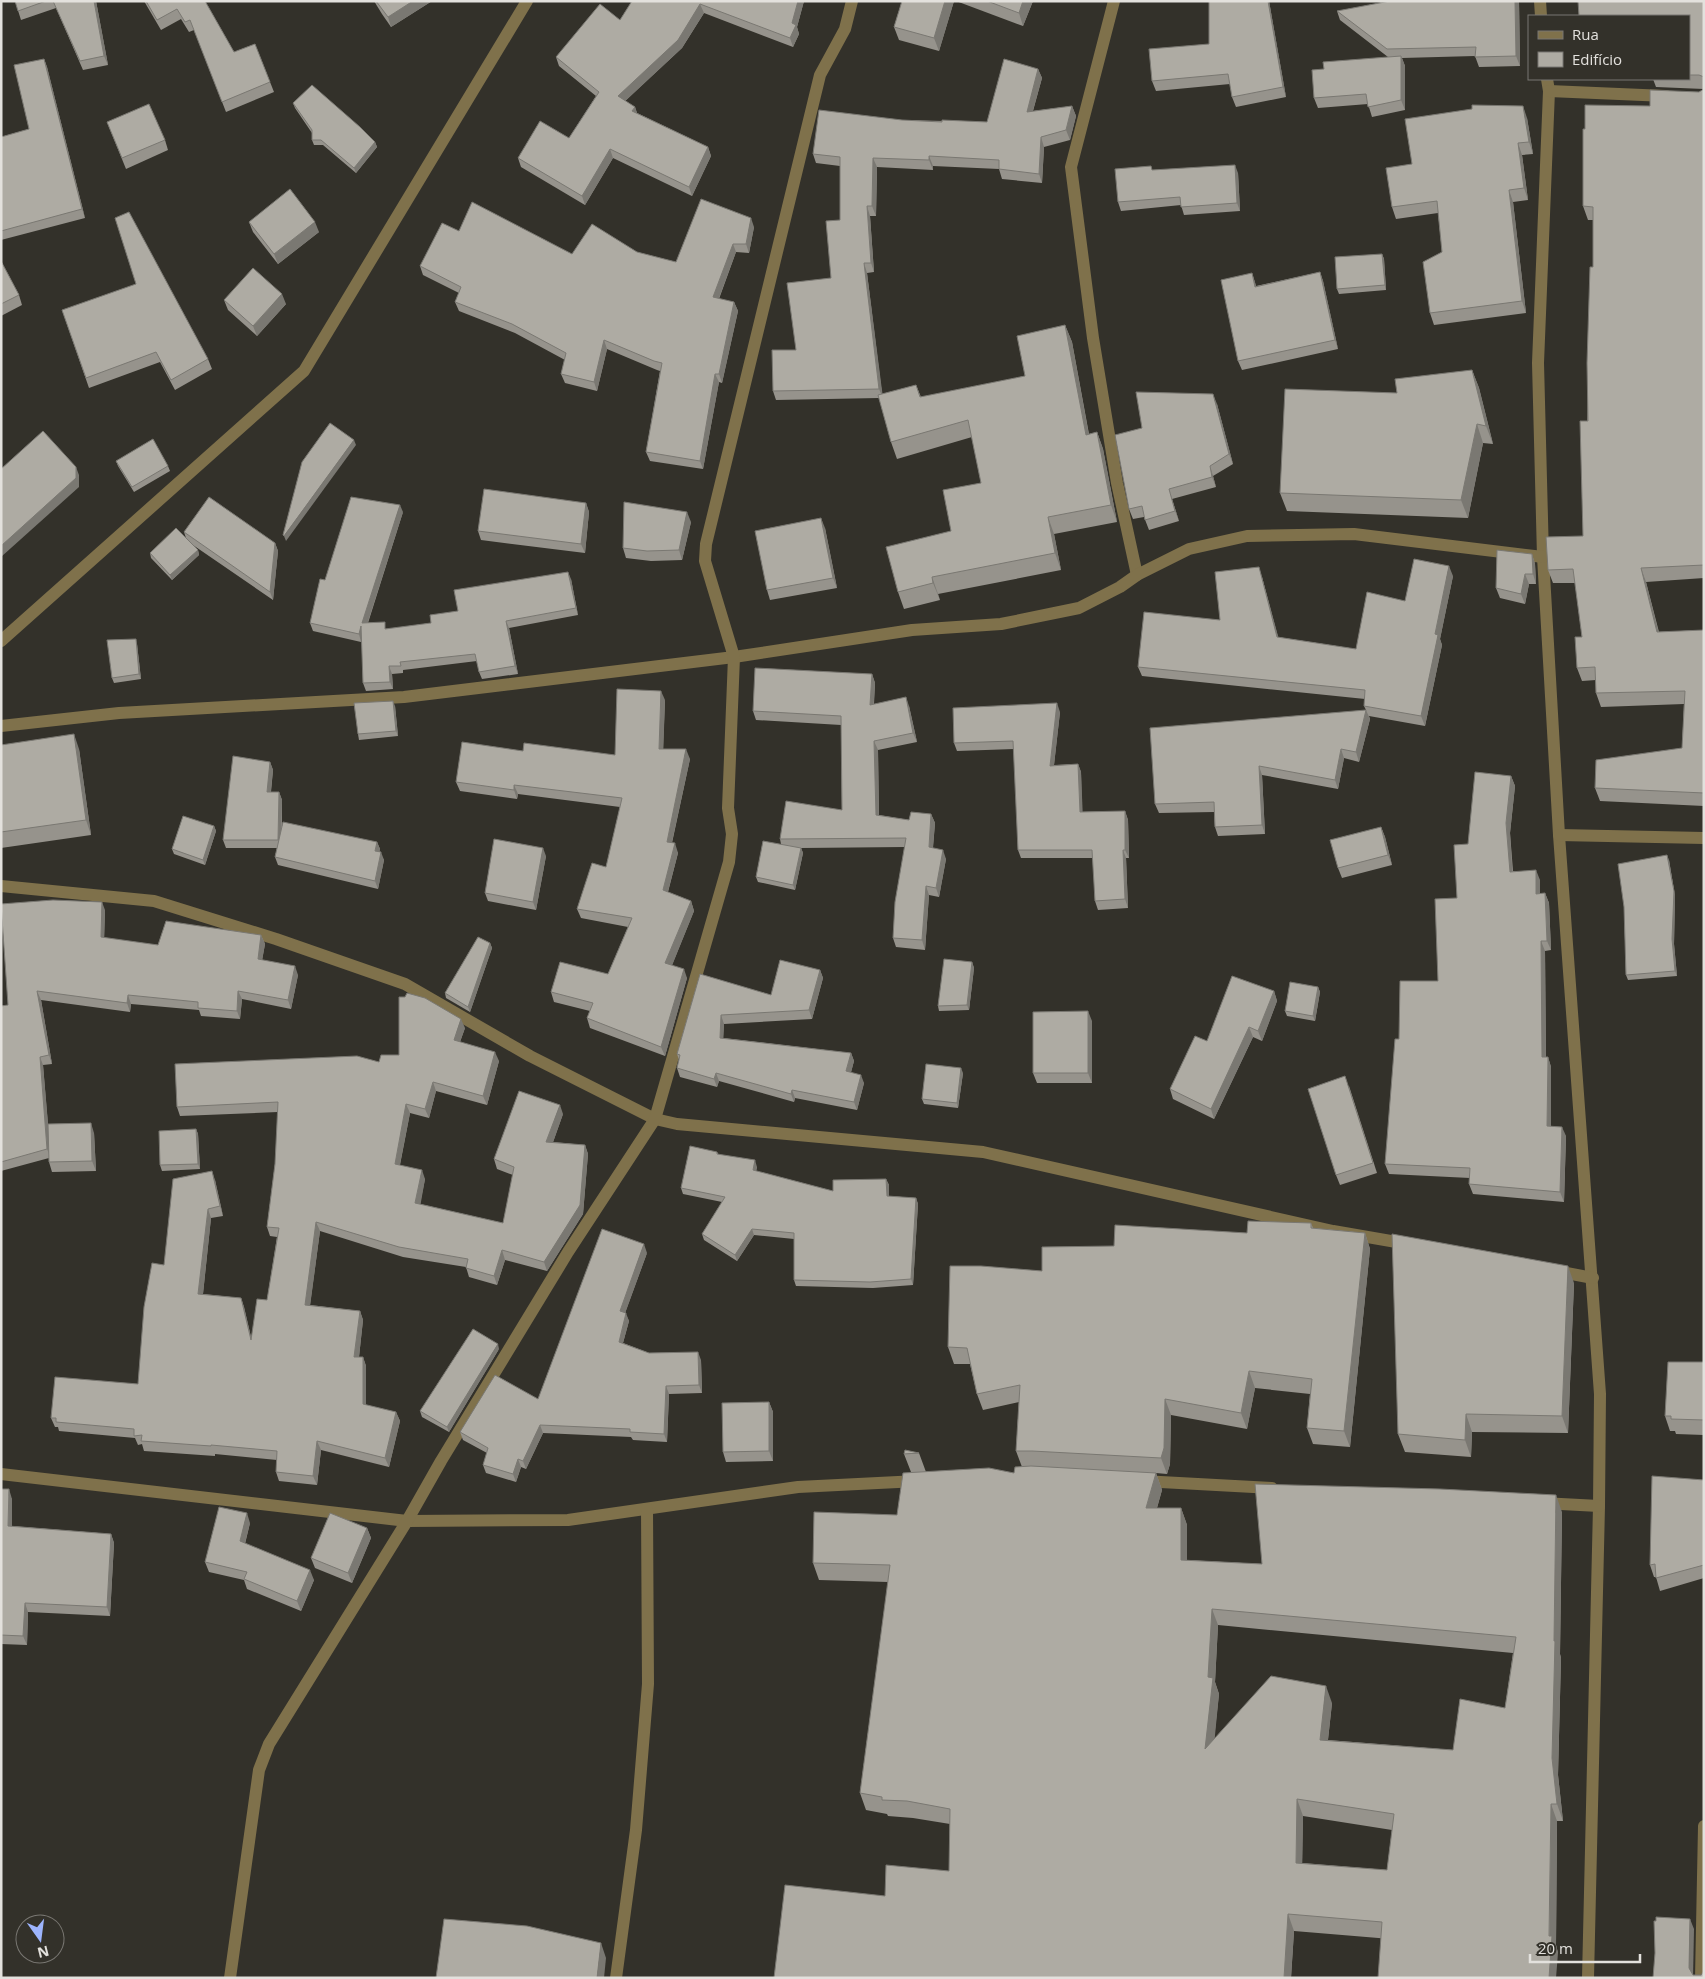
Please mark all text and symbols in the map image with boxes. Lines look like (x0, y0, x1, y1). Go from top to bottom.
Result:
legend (1528, 15, 1690, 80)
text: Rua (1572, 24, 1599, 44)
text: Edifício (1572, 49, 1622, 69)
north arrow (15, 1914, 65, 1964)
scale bar (1530, 1932, 1640, 1964)
text: 20 m (1538, 1938, 1573, 1958)
text: N (35, 1942, 51, 1963)

